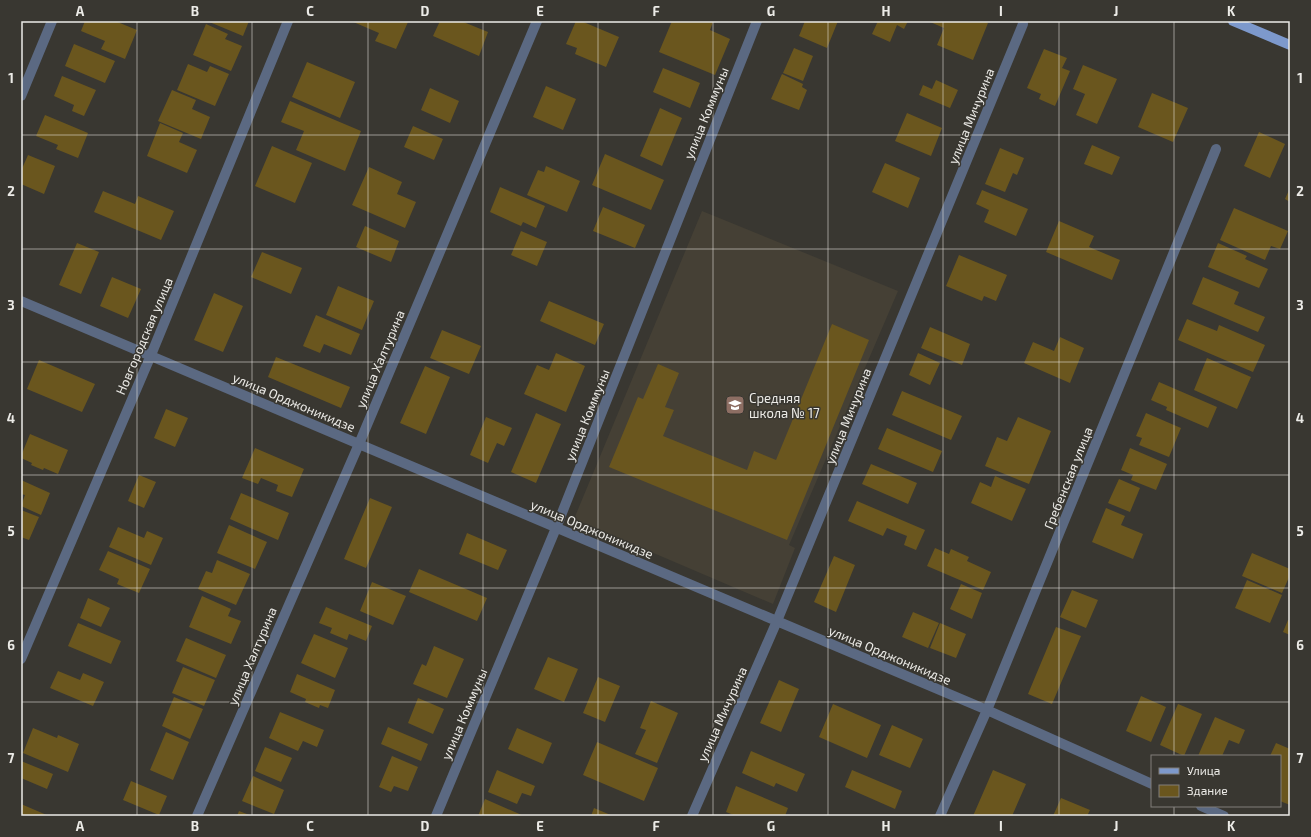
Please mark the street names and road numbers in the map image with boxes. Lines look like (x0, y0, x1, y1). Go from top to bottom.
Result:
street label: улица Коммуны (680, 65, 732, 161)
street label: улица Мичурина (944, 66, 998, 166)
street label: Новгородская улица (112, 275, 176, 397)
street label: улица Халтурина (352, 308, 408, 410)
street label: улица Мичурина (821, 366, 875, 466)
street label: улица Коммуны (561, 367, 613, 463)
street label: улица Орджоникидзе (230, 369, 358, 435)
street label: Гребенская улица (1040, 425, 1096, 531)
street label: улица Орджоникидзе (528, 496, 656, 562)
street label: улица Халтурина (224, 605, 280, 707)
street label: улица Орджоникидзе (826, 622, 954, 688)
street label: улица Мичурина (694, 664, 750, 764)
street label: улица Коммуны (438, 666, 490, 762)

